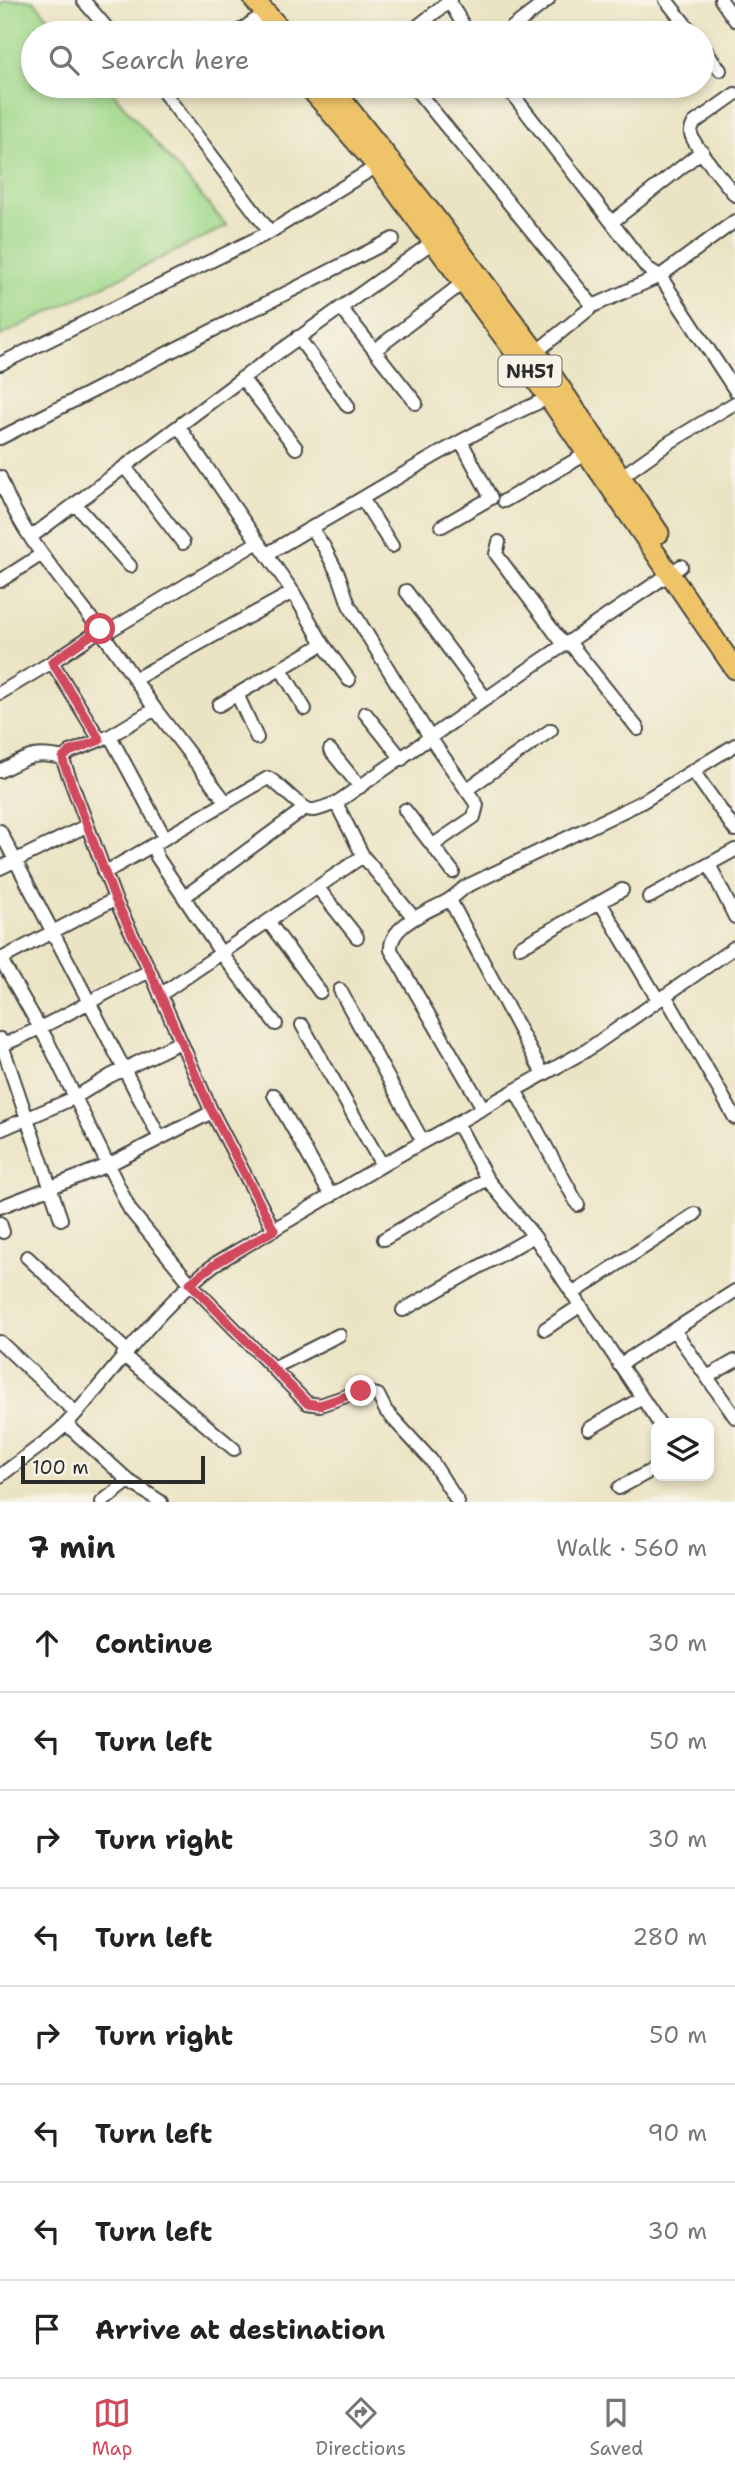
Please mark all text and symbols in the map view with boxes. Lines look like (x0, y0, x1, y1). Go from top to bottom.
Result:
search box (21, 21, 714, 98)
icon: search (45, 41, 83, 79)
text: Search here (101, 42, 250, 77)
road number: NH51 (498, 356, 562, 386)
route start (84, 613, 115, 644)
route end (345, 1375, 376, 1406)
map controls (651, 1418, 714, 1481)
button: layers (651, 1418, 714, 1481)
scale bar (21, 1453, 205, 1485)
text: 100 m (32, 1455, 89, 1480)
text: 7 min (28, 1527, 115, 1568)
text: Walk · 560 m (556, 1533, 707, 1563)
icon: ahead (28, 1624, 66, 1662)
text: Continue (95, 1626, 213, 1661)
text: 30 m (648, 1628, 707, 1658)
icon: left (28, 1722, 66, 1760)
text: Turn left (95, 1724, 212, 1759)
text: 50 m (649, 1726, 707, 1756)
icon: right (28, 1820, 66, 1858)
text: Turn right (95, 1822, 233, 1857)
text: 30 m (648, 1824, 707, 1854)
icon: left (28, 1918, 66, 1956)
text: Turn left (95, 1920, 212, 1955)
text: 280 m (632, 1922, 707, 1952)
icon: right (28, 2016, 66, 2054)
text: Turn right (95, 2018, 233, 2053)
text: 50 m (649, 2020, 707, 2050)
icon: left (28, 2114, 66, 2152)
text: Turn left (95, 2116, 212, 2151)
text: 90 m (647, 2118, 707, 2148)
icon: left (28, 2212, 66, 2250)
text: Turn left (95, 2214, 212, 2249)
text: 30 m (648, 2216, 707, 2246)
icon: arrive (28, 2310, 66, 2348)
text: Arrive at destination (95, 2312, 385, 2347)
tab: Map (92, 2394, 132, 2461)
tab: Directions (316, 2394, 406, 2461)
tab: Saved (589, 2394, 643, 2461)

